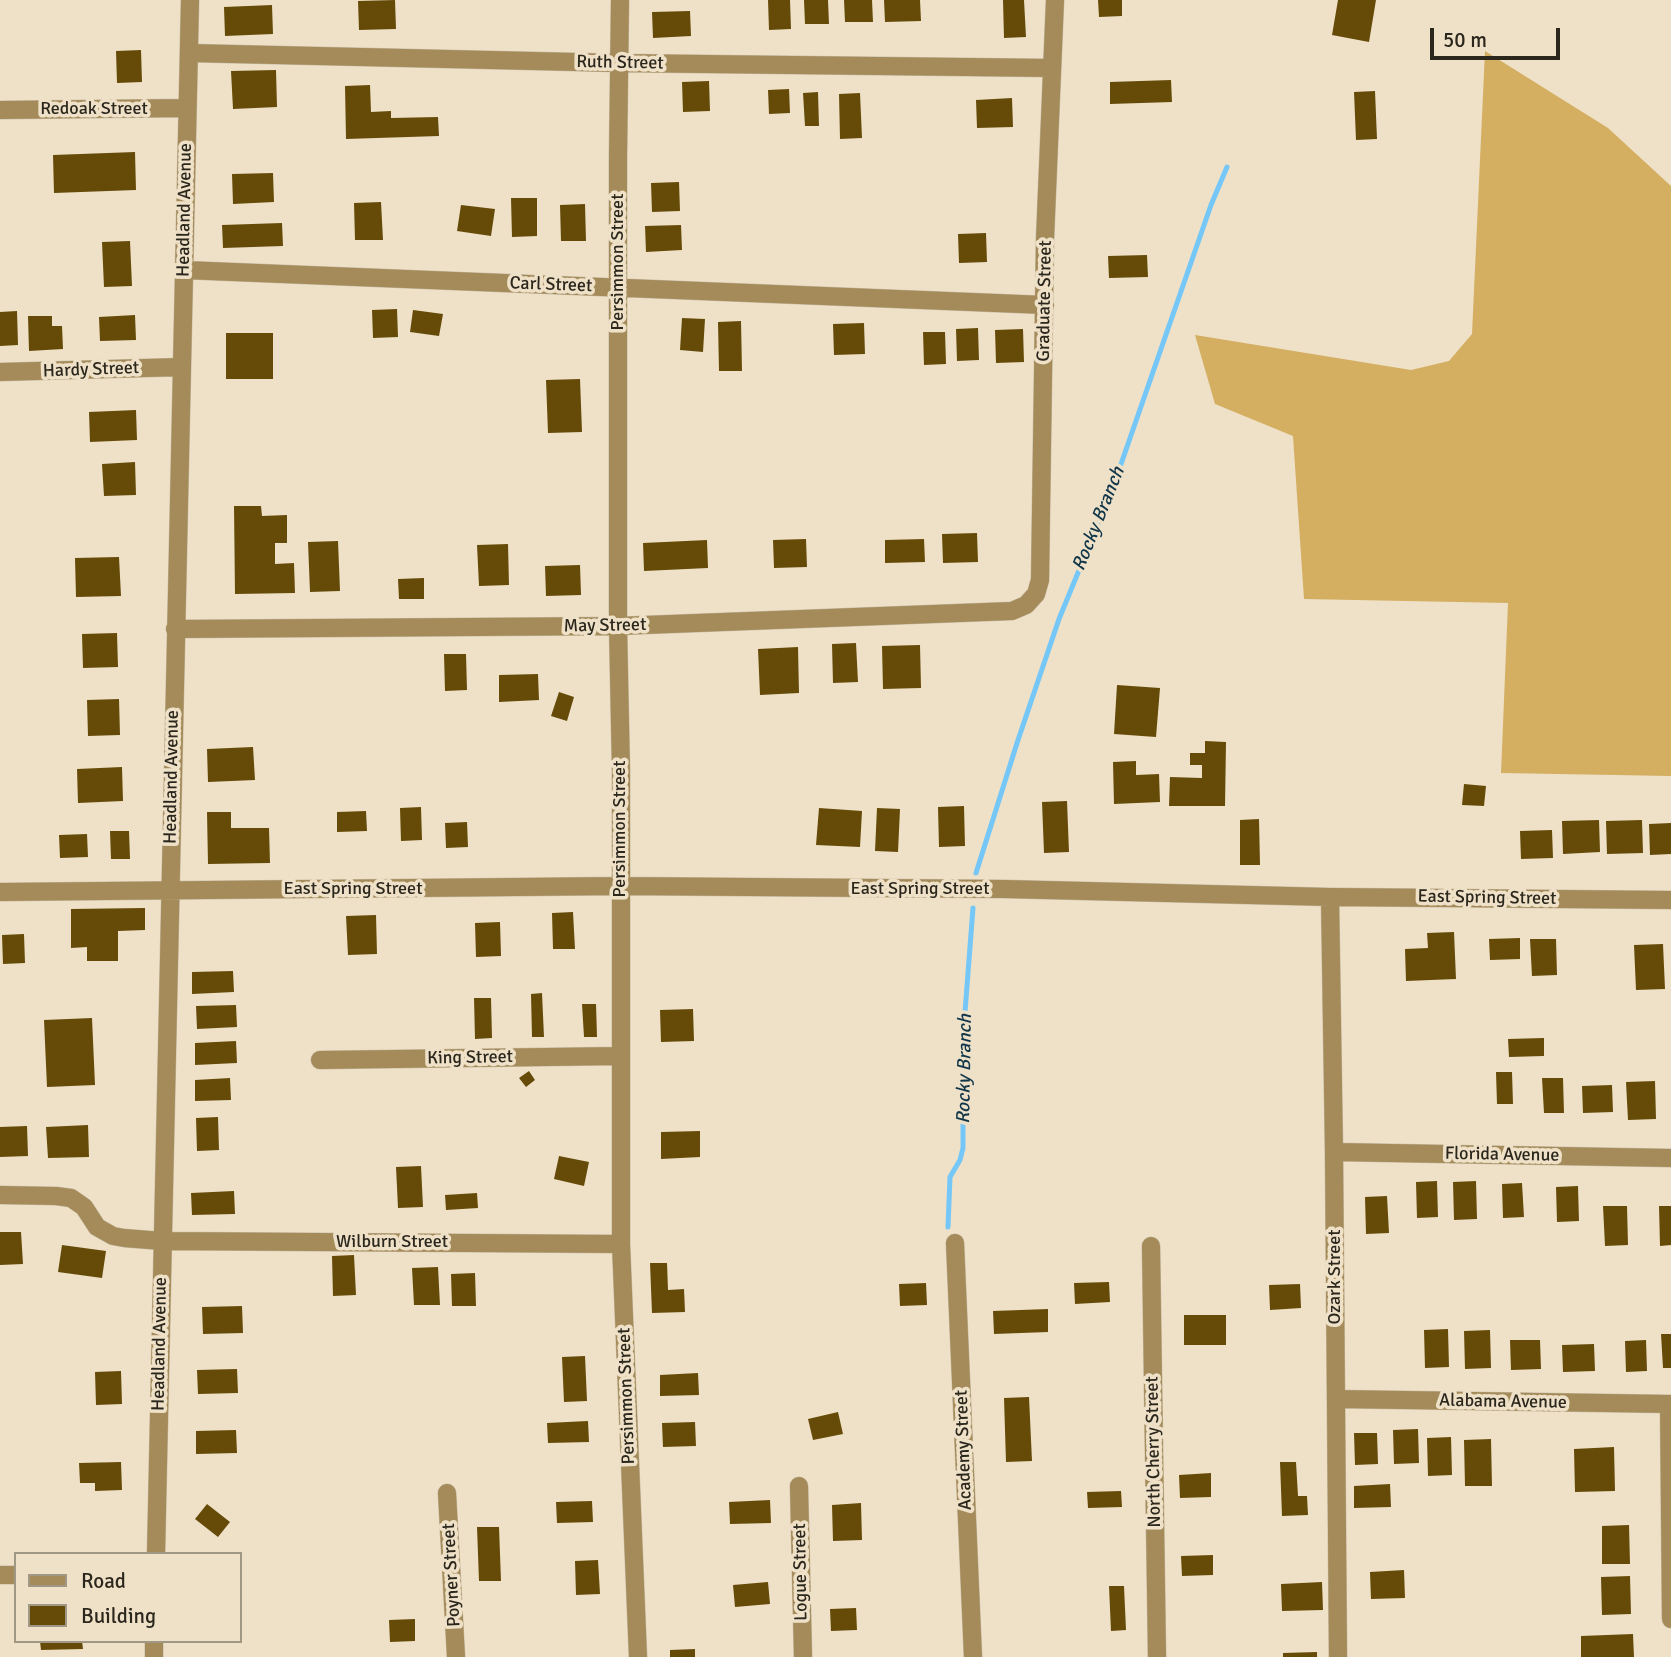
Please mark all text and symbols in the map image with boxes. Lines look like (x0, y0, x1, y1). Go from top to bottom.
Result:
scale bar (1433, 14, 1562, 58)
text: 50 m (1443, 27, 1487, 53)
street label: Ruth Street (576, 51, 664, 75)
street label: Redoak Street (40, 98, 148, 120)
street label: Headland Avenue (173, 143, 197, 277)
street label: Persimmon Street (607, 194, 629, 330)
street label: Graduate Street (1033, 240, 1057, 362)
street label: Carl Street (509, 273, 593, 297)
street label: Hardy Street (42, 358, 140, 382)
water label: Rocky Branch (1068, 464, 1130, 574)
street label: May Street (563, 614, 647, 638)
street label: Headland Avenue (160, 710, 184, 844)
street label: Persimmon Street (609, 761, 631, 897)
street label: East Spring Street (284, 878, 422, 900)
street label: East Spring Street (851, 878, 989, 900)
street label: East Spring Street (1417, 886, 1557, 910)
water label: Rocky Branch (953, 1014, 977, 1124)
street label: King Street (427, 1046, 513, 1070)
street label: Florida Avenue (1445, 1143, 1559, 1167)
street label: Ozark Street (1324, 1229, 1346, 1325)
street label: Wilburn Street (336, 1231, 448, 1253)
street label: Headland Avenue (148, 1277, 172, 1411)
street label: Persimmon Street (614, 1327, 640, 1465)
street label: North Cherry Street (1142, 1376, 1166, 1528)
street label: Academy Street (951, 1390, 977, 1510)
street label: Alabama Avenue (1439, 1390, 1567, 1414)
street label: Poyner Street (439, 1523, 465, 1627)
street label: Logue Street (789, 1523, 813, 1621)
legend (14, 1552, 242, 1643)
text: Road (81, 1568, 126, 1594)
text: Building (81, 1603, 156, 1629)

